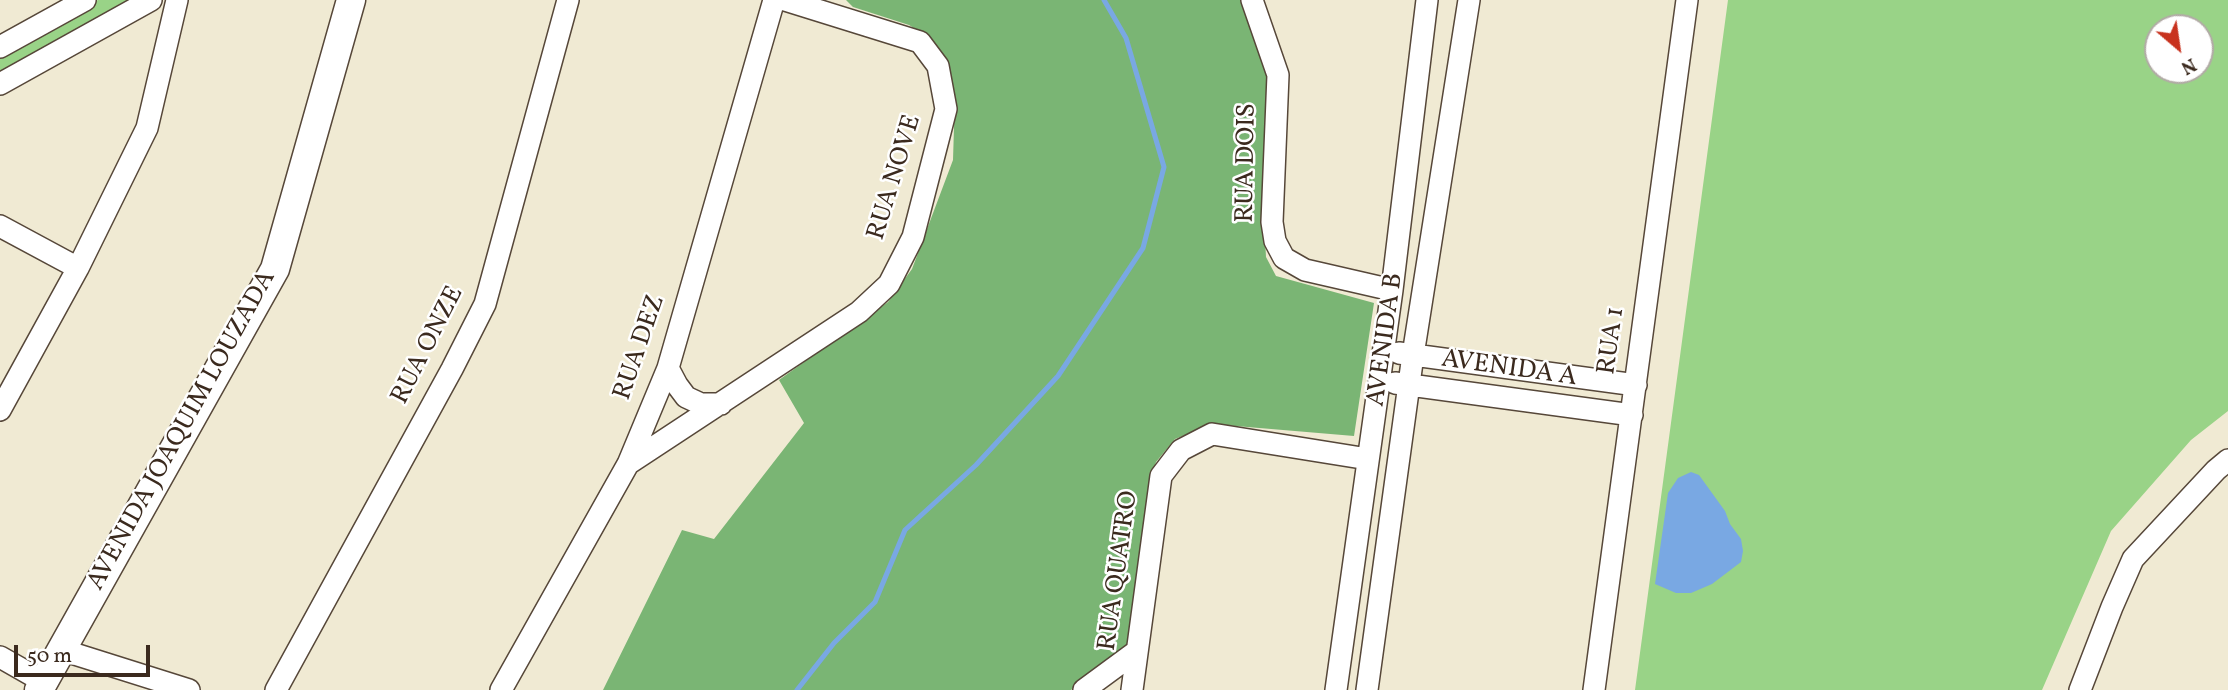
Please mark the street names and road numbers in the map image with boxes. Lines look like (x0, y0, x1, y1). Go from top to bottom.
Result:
street label: RUA DOIS (1231, 103, 1265, 223)
street label: RUA NOVE (862, 112, 930, 244)
street label: AVENIDA JOAQUIM LOUZADA (82, 266, 284, 596)
street label: AVENIDA B (1362, 271, 1412, 409)
street label: RUA ONZE (386, 282, 472, 410)
street label: RUA DEZ (609, 291, 673, 405)
street label: RUA 1 (1593, 305, 1633, 377)
street label: AVENIDA A (1439, 345, 1579, 395)
street label: RUA QUATRO (1093, 489, 1147, 653)

